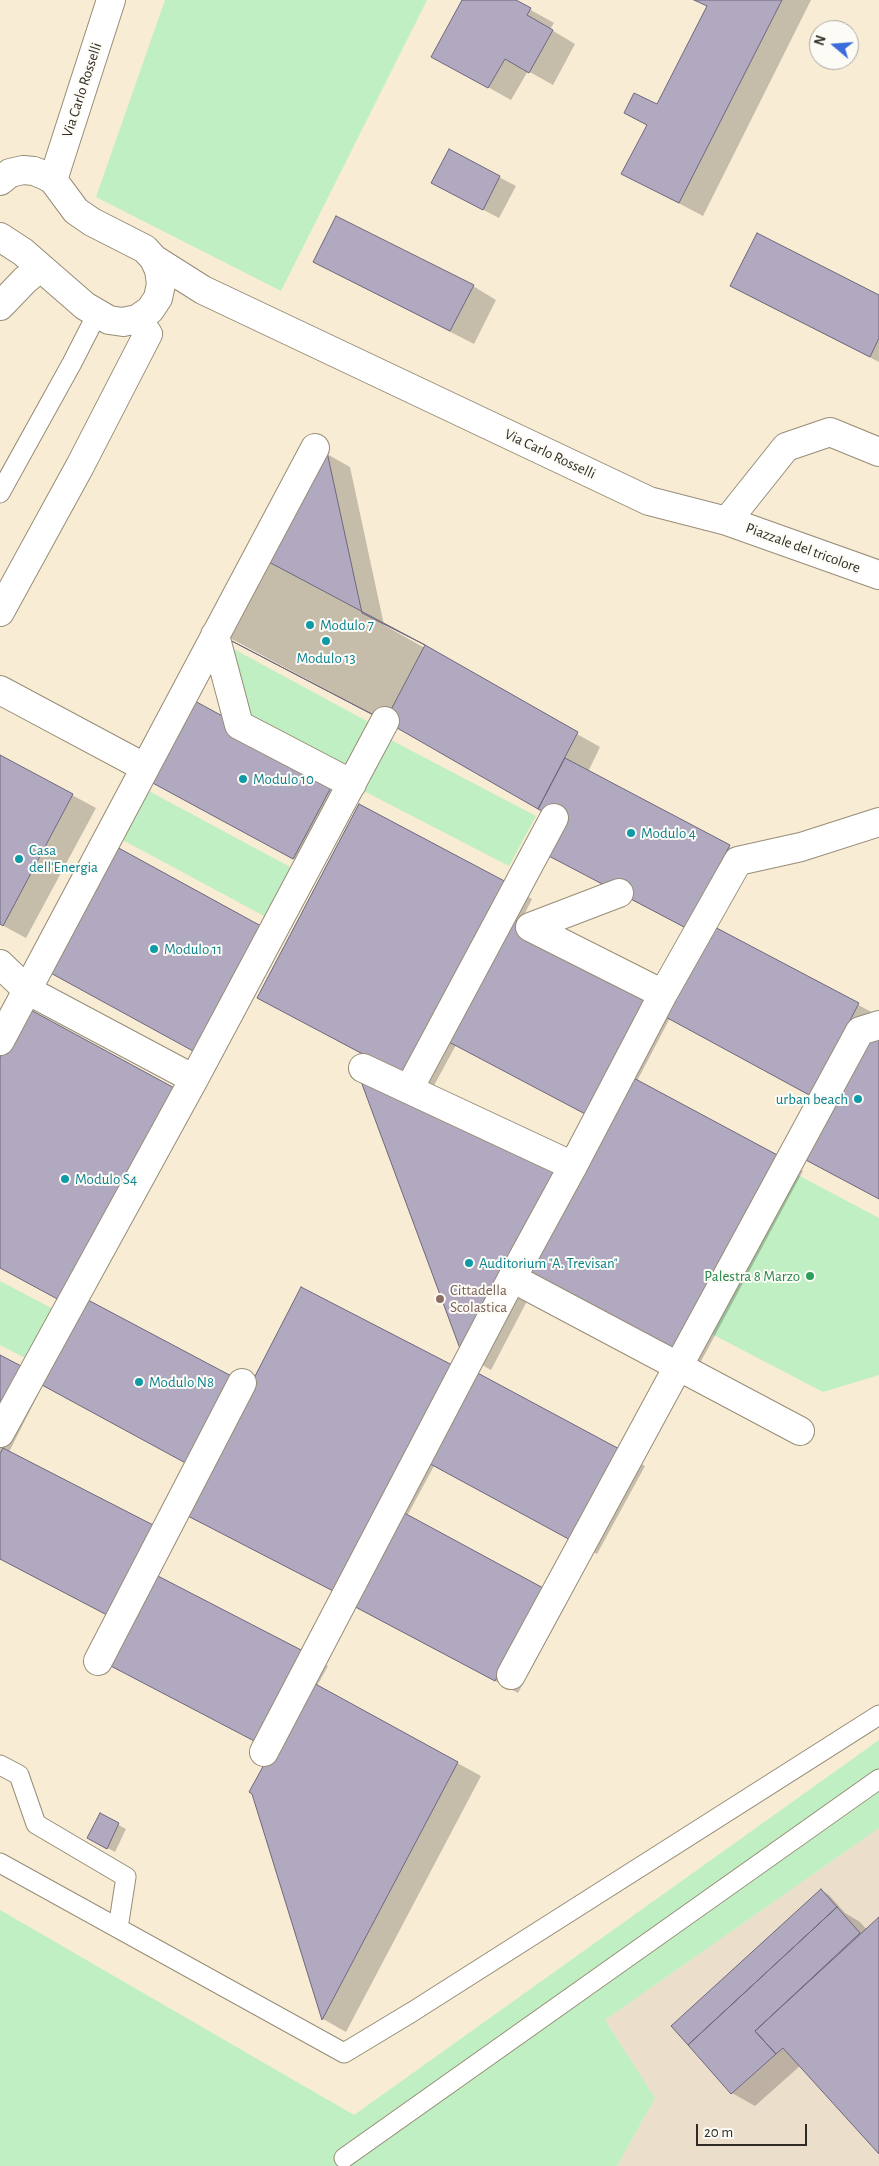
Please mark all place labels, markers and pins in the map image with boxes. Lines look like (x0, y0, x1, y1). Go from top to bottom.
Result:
place label: Modulo 7 (320, 616, 374, 634)
marker: Modulo 7 (304, 619, 316, 631)
marker: Modulo 13 (320, 635, 332, 647)
place label: Modulo 13 (296, 649, 356, 667)
place label: Modulo 10 (253, 770, 314, 788)
marker: Modulo 10 (237, 773, 249, 785)
place label: Modulo 4 (641, 824, 696, 842)
marker: Modulo 4 (625, 827, 637, 839)
place label: Casa dell'Energia (29, 841, 98, 876)
marker: Casa dell'Energia (13, 853, 25, 865)
place label: Modulo 11 (164, 940, 222, 958)
marker: Modulo 11 (148, 943, 160, 955)
place label: urban beach (776, 1090, 848, 1108)
marker: urban beach (852, 1093, 864, 1105)
place label: Modulo S4 (75, 1170, 137, 1188)
marker: Modulo S4 (59, 1173, 71, 1185)
place label: Auditorium "A. Trevisan" (479, 1254, 618, 1272)
marker: Auditorium "A. Trevisan" (463, 1257, 475, 1269)
place label: Palestra 8 Marzo (704, 1267, 800, 1285)
marker: Palestra 8 Marzo (804, 1270, 816, 1282)
place label: Cittadella Scolastica (450, 1281, 507, 1316)
marker: Cittadella Scolastica (434, 1293, 446, 1305)
place label: Modulo N8 (149, 1373, 214, 1391)
marker: Modulo N8 (133, 1376, 145, 1388)

